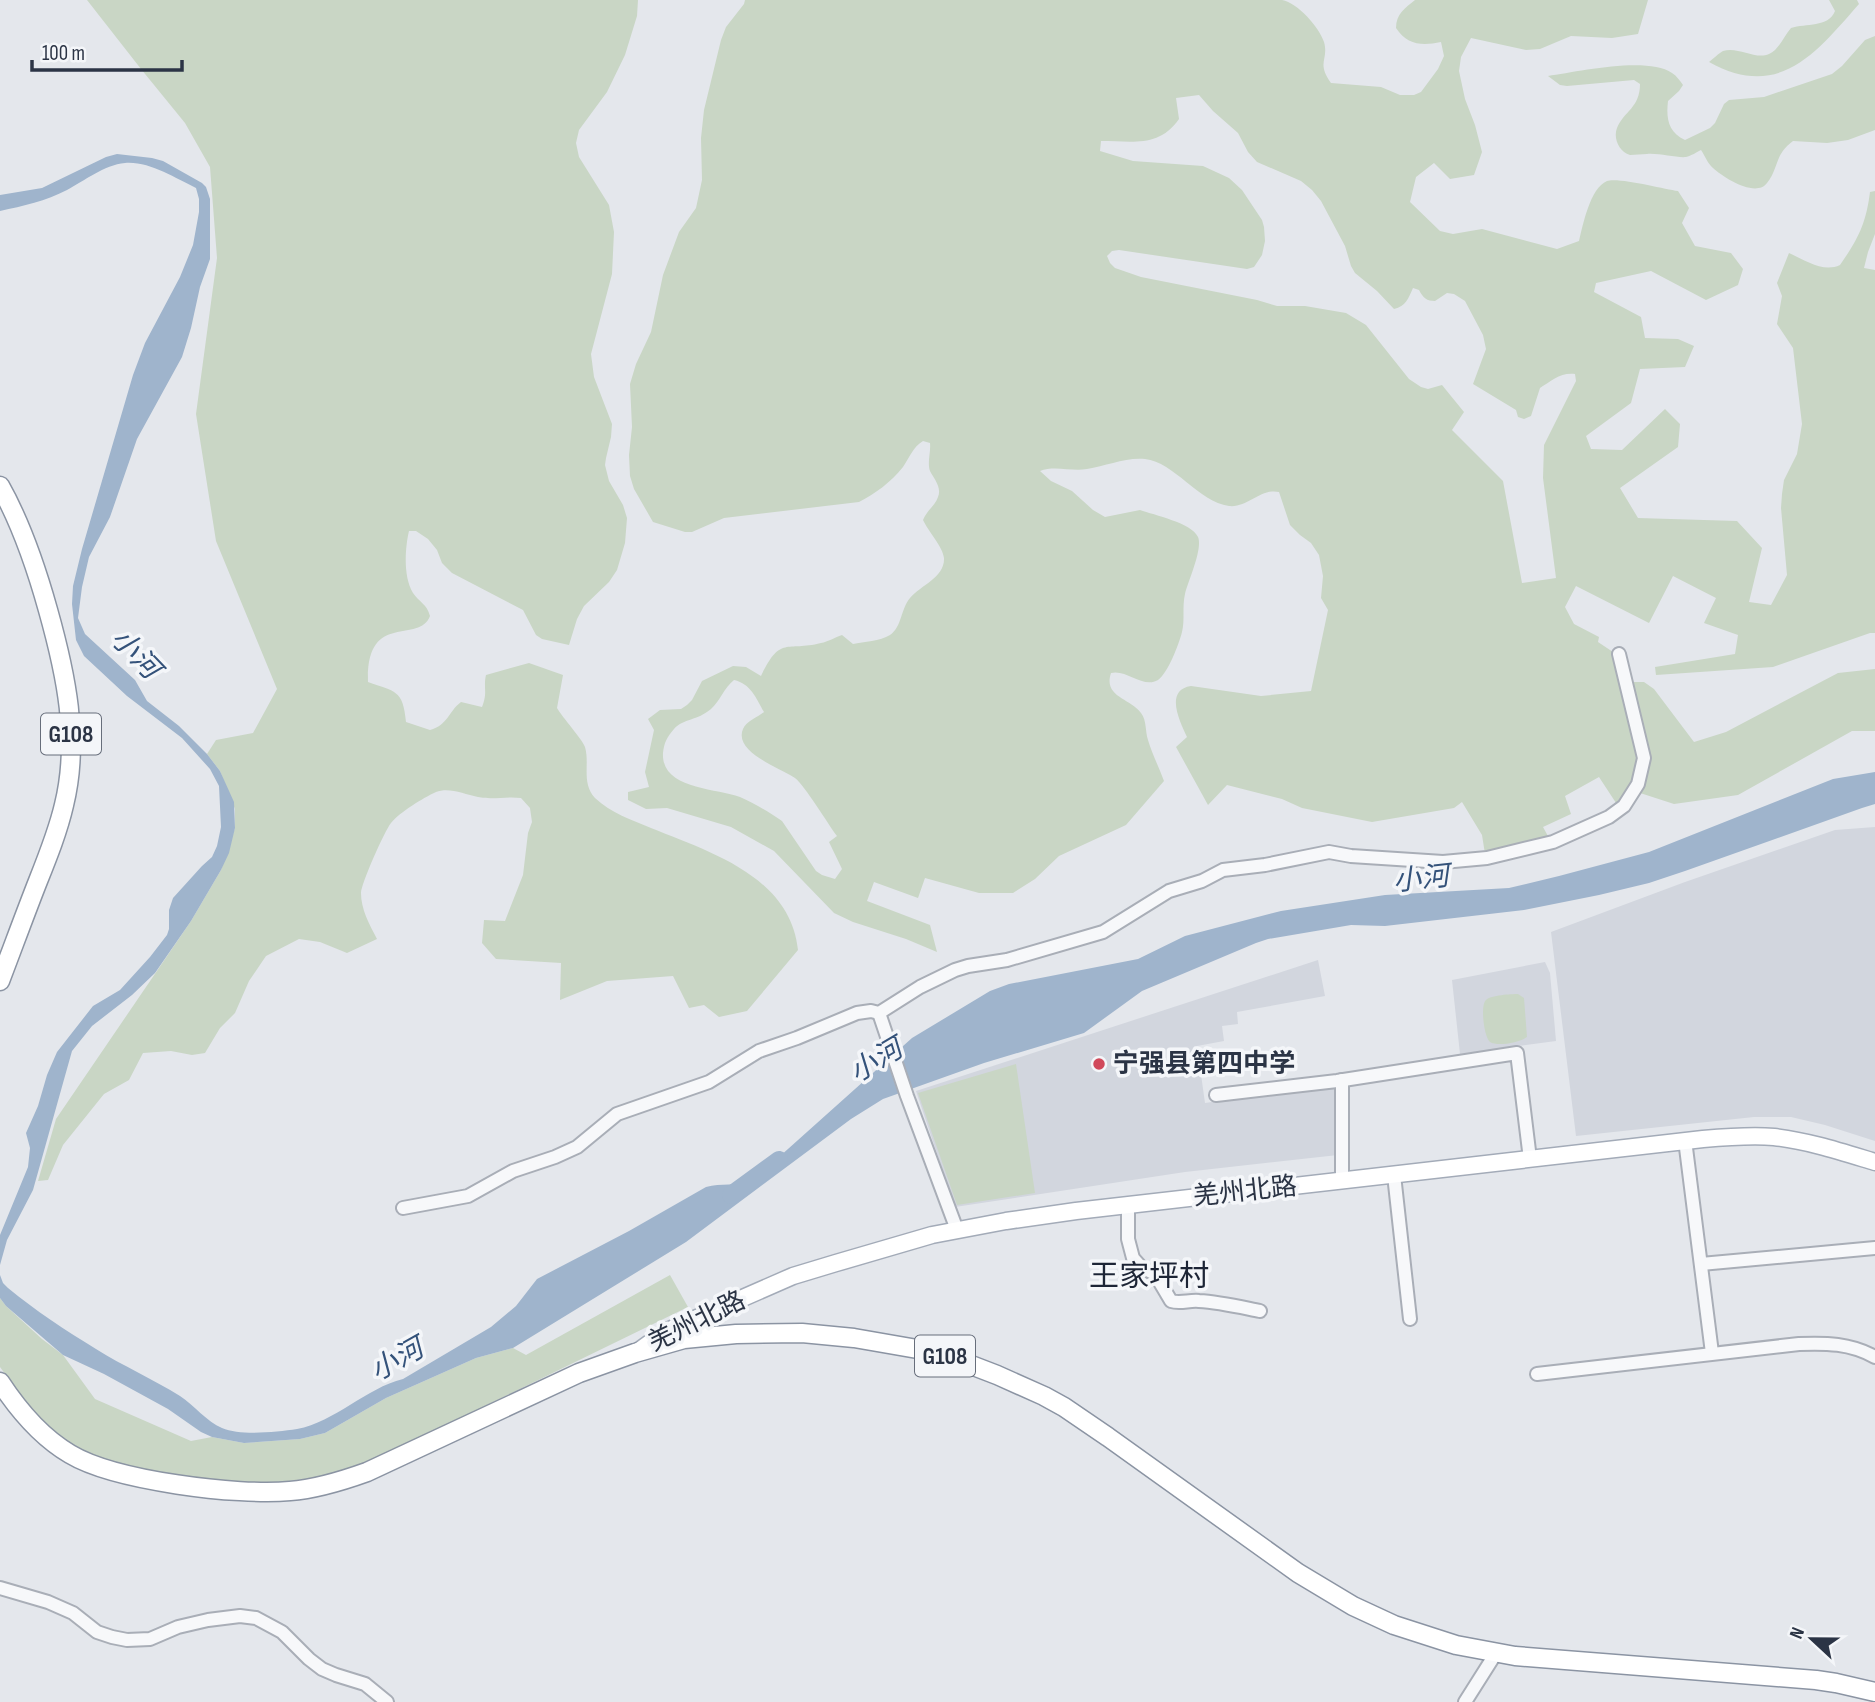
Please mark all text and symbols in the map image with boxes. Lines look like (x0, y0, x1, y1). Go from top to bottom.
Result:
scale bar (32, 28, 182, 72)
text: 100 m (42, 41, 85, 66)
water label: 小河 (104, 622, 170, 689)
road number: G108 (41, 714, 101, 754)
water label: 小河 (1391, 859, 1456, 898)
water label: 小河 (843, 1030, 913, 1090)
place label: 宁强县第四中学 (1113, 1049, 1295, 1080)
marker: 宁强县第四中学 (1091, 1056, 1107, 1072)
street label: 羌州北路 (1192, 1171, 1298, 1213)
district label: 王家坪村 (1089, 1259, 1209, 1295)
street label: 羌州北路 (643, 1285, 751, 1359)
water label: 小河 (365, 1330, 434, 1388)
road number: G108 (915, 1336, 975, 1376)
north arrow (1777, 1604, 1847, 1674)
text: N (1785, 1624, 1810, 1642)

